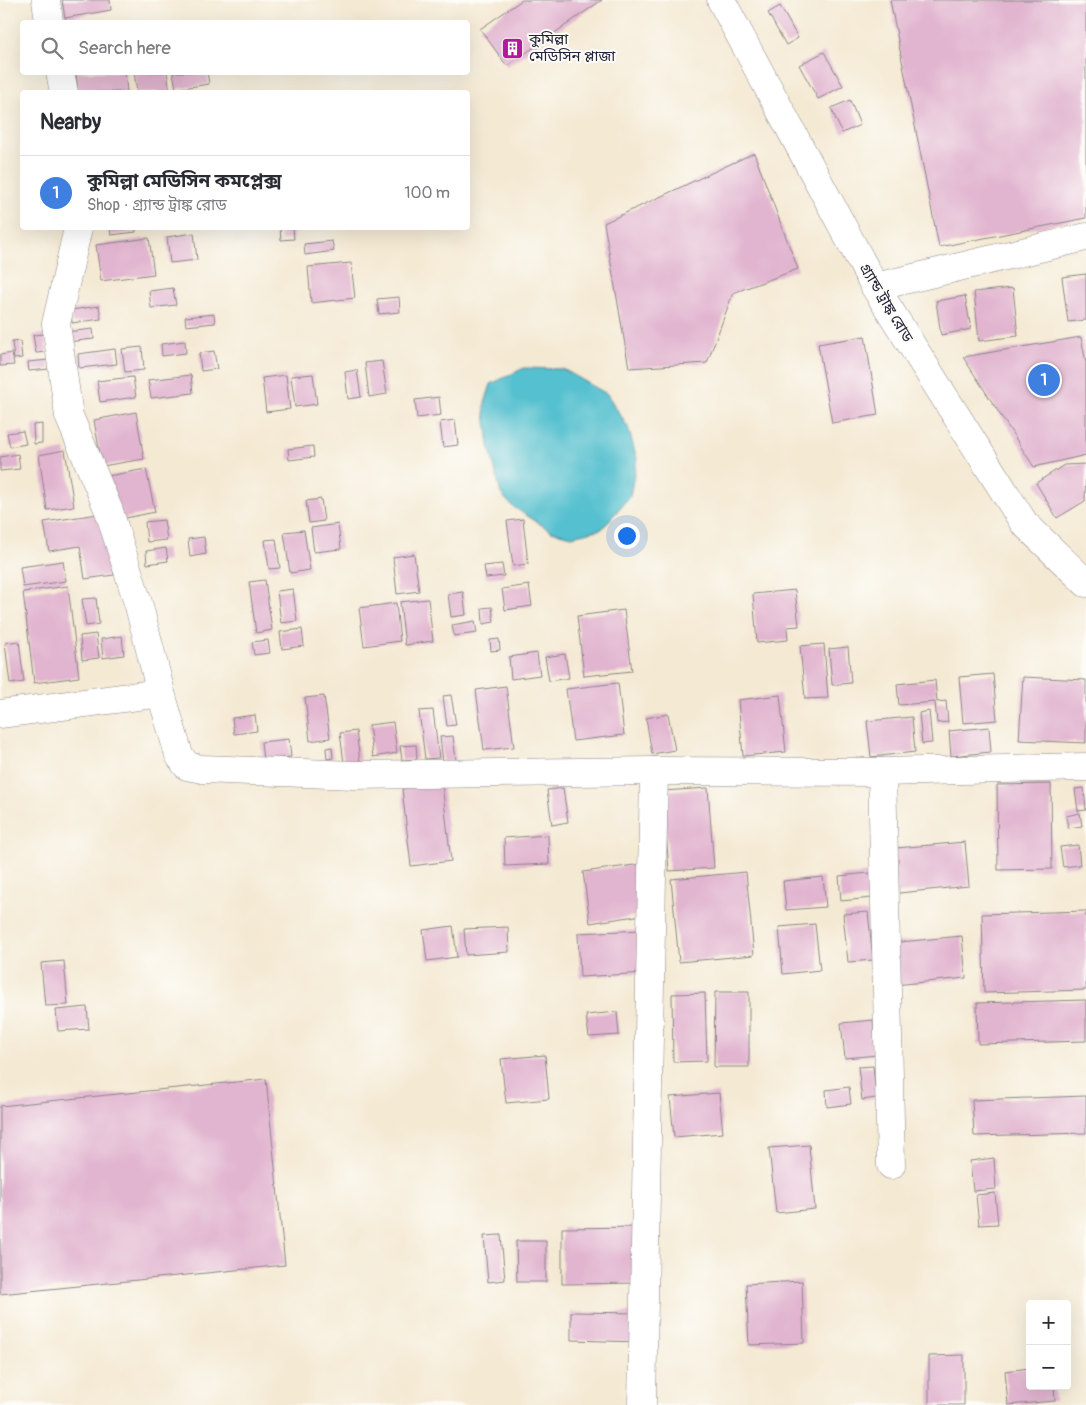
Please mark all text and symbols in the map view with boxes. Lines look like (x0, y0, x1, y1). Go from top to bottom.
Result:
search box (20, 20, 470, 75)
place label: কুমিল্লা মেডিসিন প্লাজা (528, 30, 616, 66)
icon: search (38, 34, 66, 62)
text: Search here (78, 36, 171, 60)
building icon: কুমিল্লা মেডিসিন প্লাজা (501, 36, 525, 60)
text: Nearby (40, 109, 101, 136)
text: কুমিল্লা মেডিসিন কমপ্লেক্স (87, 169, 281, 193)
text: 1 (53, 183, 59, 203)
text: 100 m (404, 183, 450, 203)
text: Shop · গ্র্যান্ড ট্রাঙ্ক রোড (87, 195, 227, 215)
street label: গ্র্যান্ড ট্রাঙ্ক রোড (855, 260, 917, 346)
pin: 1 (1028, 361, 1060, 399)
your location (614, 523, 640, 549)
map controls (1026, 1300, 1071, 1390)
button: + (1026, 1300, 1071, 1345)
button: − (1026, 1345, 1071, 1390)

